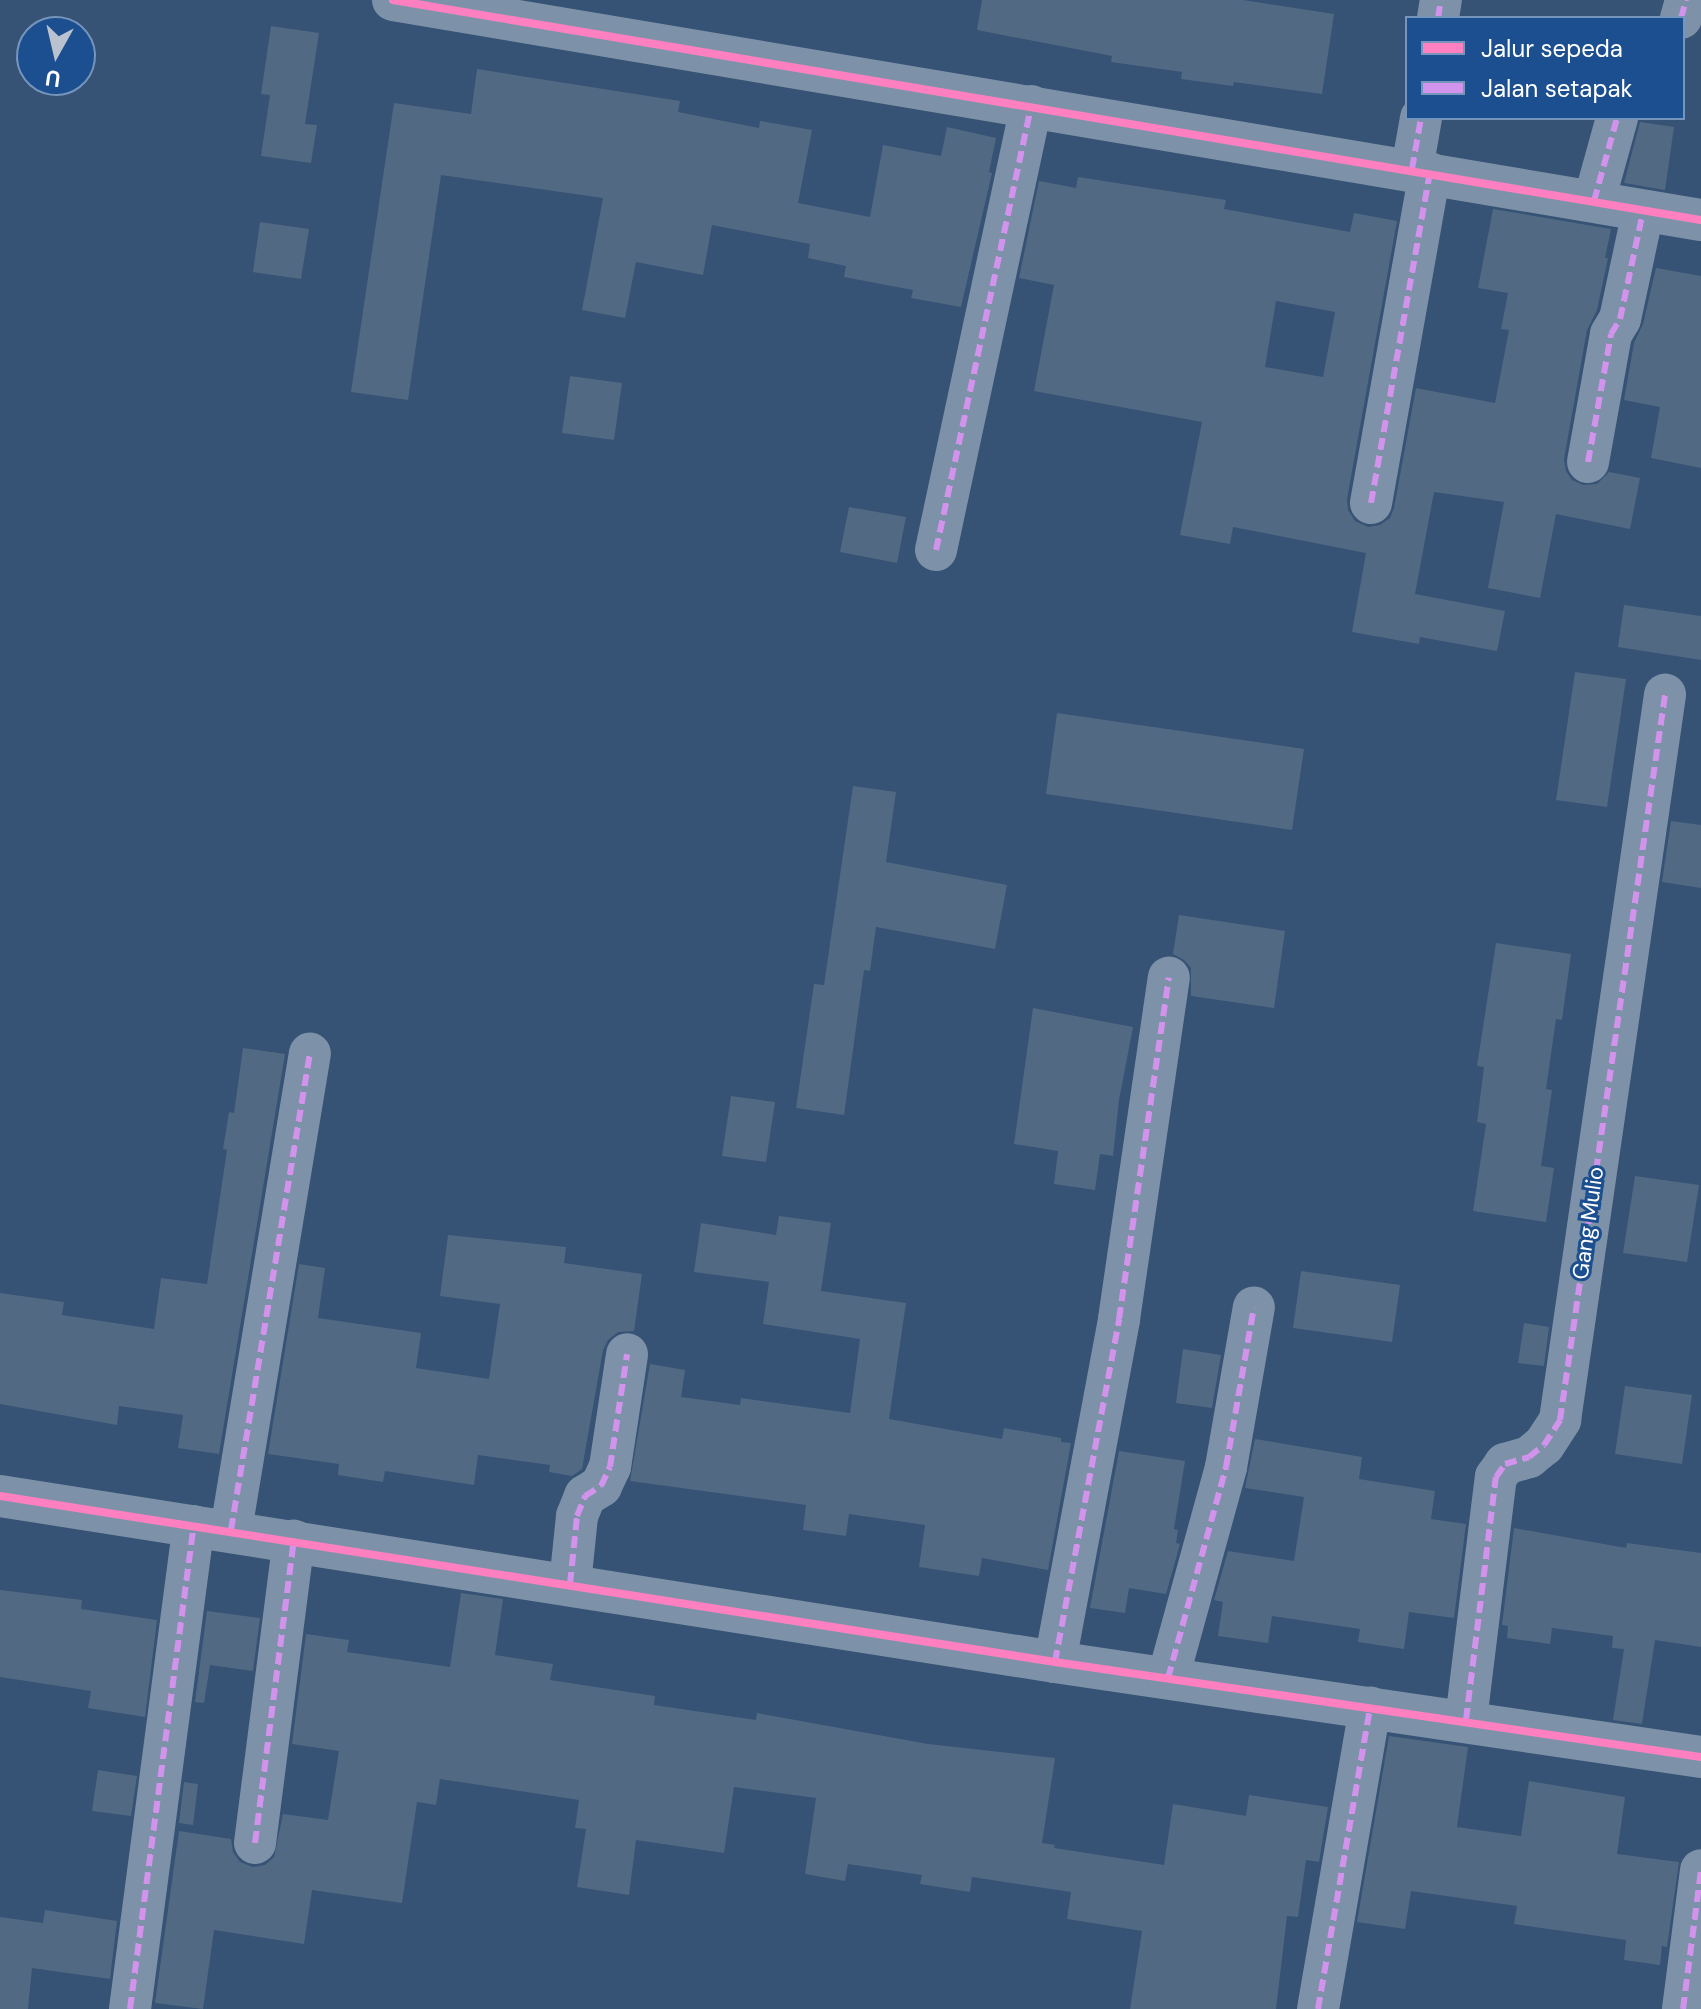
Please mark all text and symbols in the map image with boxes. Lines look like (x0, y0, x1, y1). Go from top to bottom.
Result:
north arrow (16, 16, 96, 96)
legend (1405, 16, 1685, 120)
text: Jalur sepeda (1481, 33, 1623, 64)
text: U (43, 63, 62, 94)
text: Jalan setapak (1481, 73, 1633, 104)
street label: Gang Mulio (1567, 1165, 1609, 1281)

